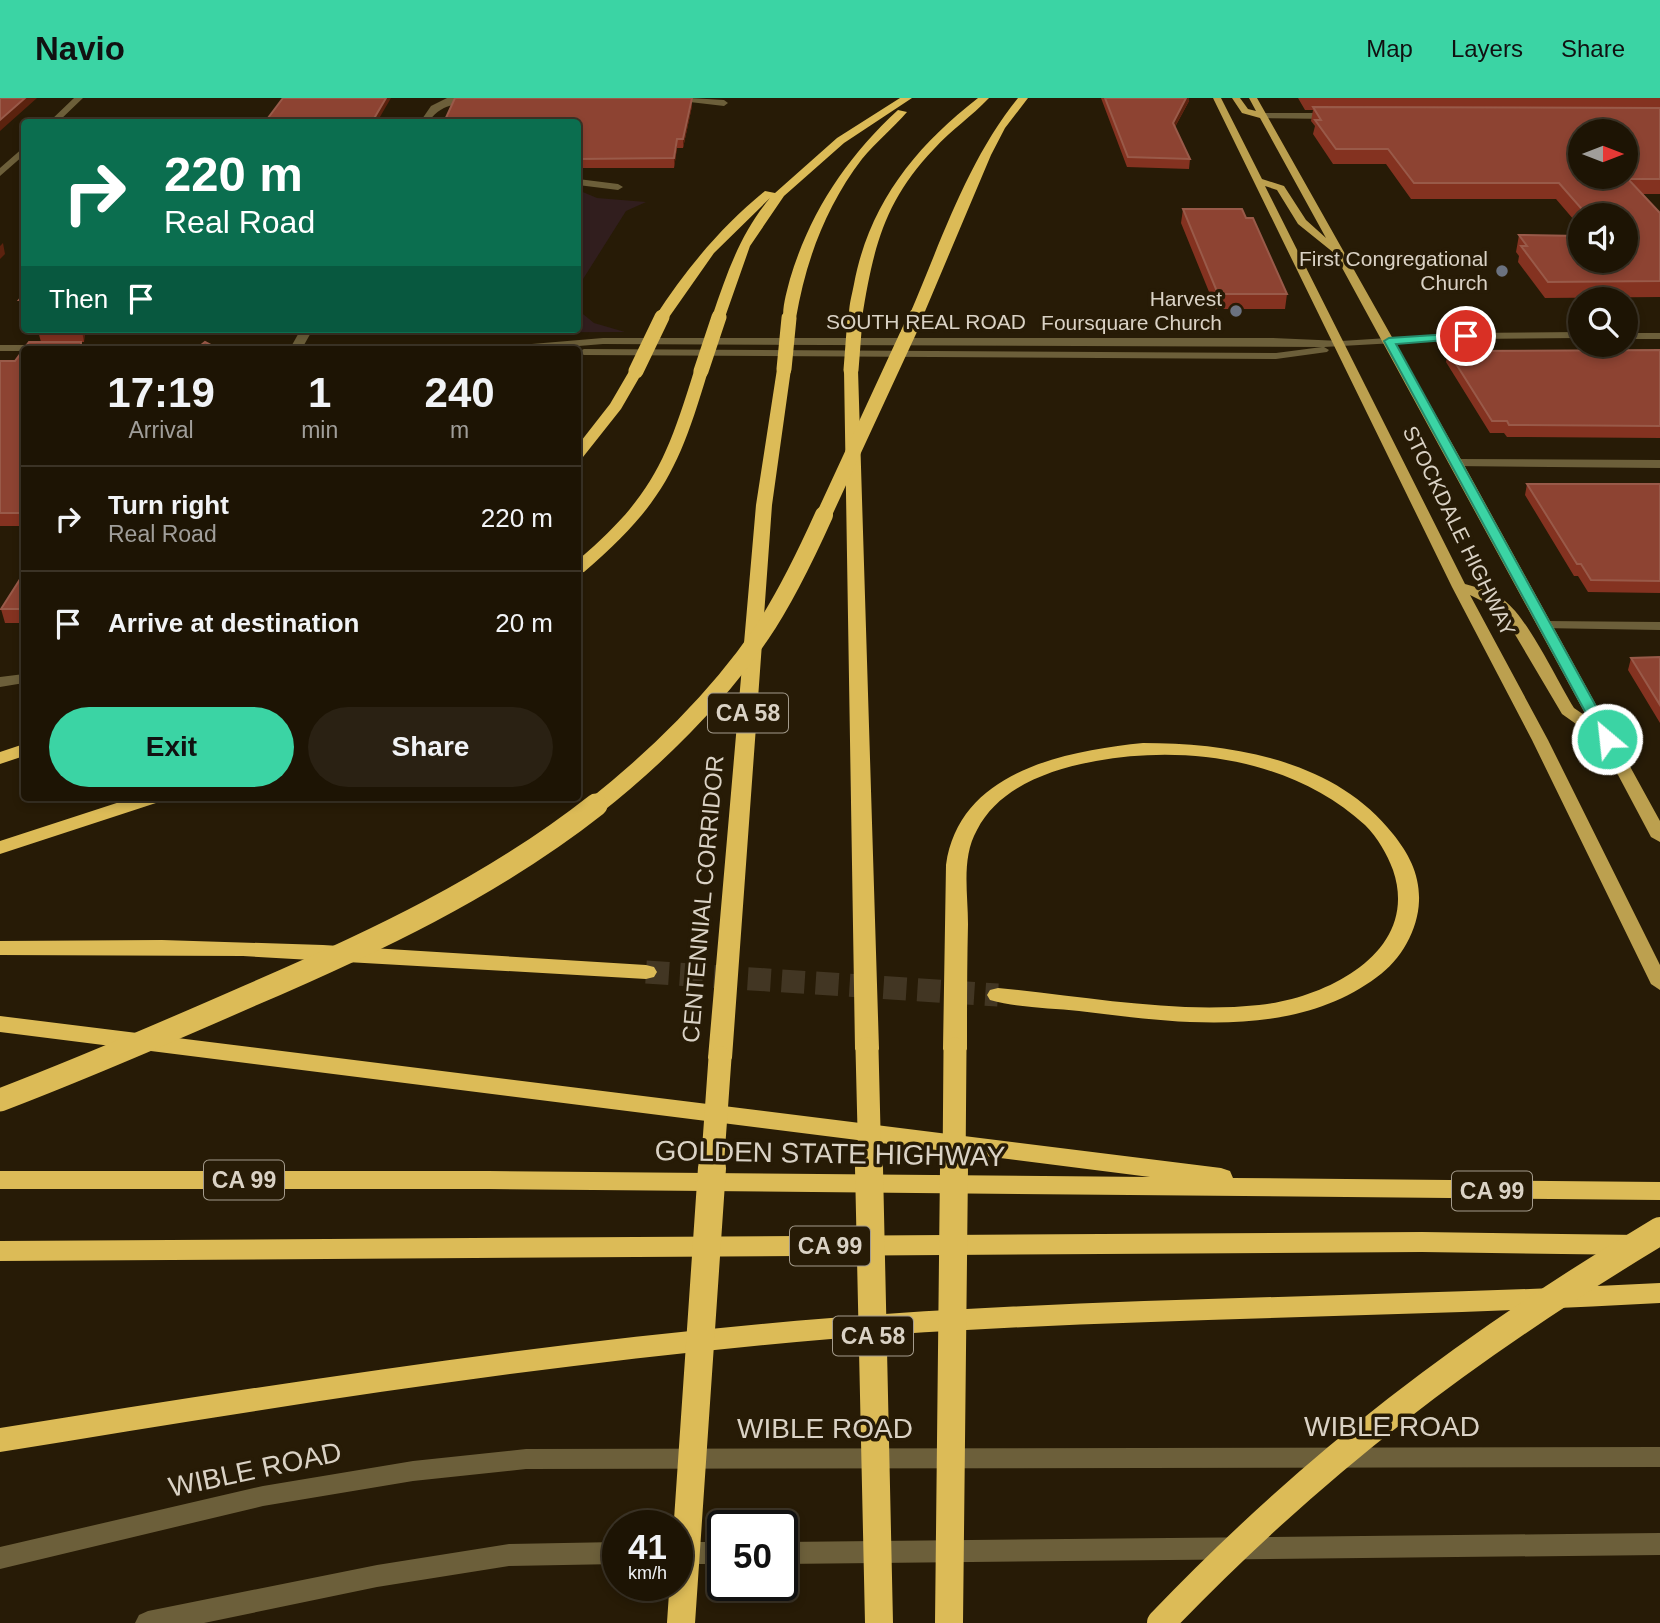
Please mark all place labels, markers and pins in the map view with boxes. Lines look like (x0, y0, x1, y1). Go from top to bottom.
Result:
place label: First Congregational Church (1299, 247, 1488, 294)
marker: First Congregational Church (1494, 263, 1510, 279)
place label: Harvest Foursquare Church (1041, 287, 1222, 334)
marker: Harvest Foursquare Church (1228, 303, 1244, 319)
pin (1436, 306, 1496, 366)

